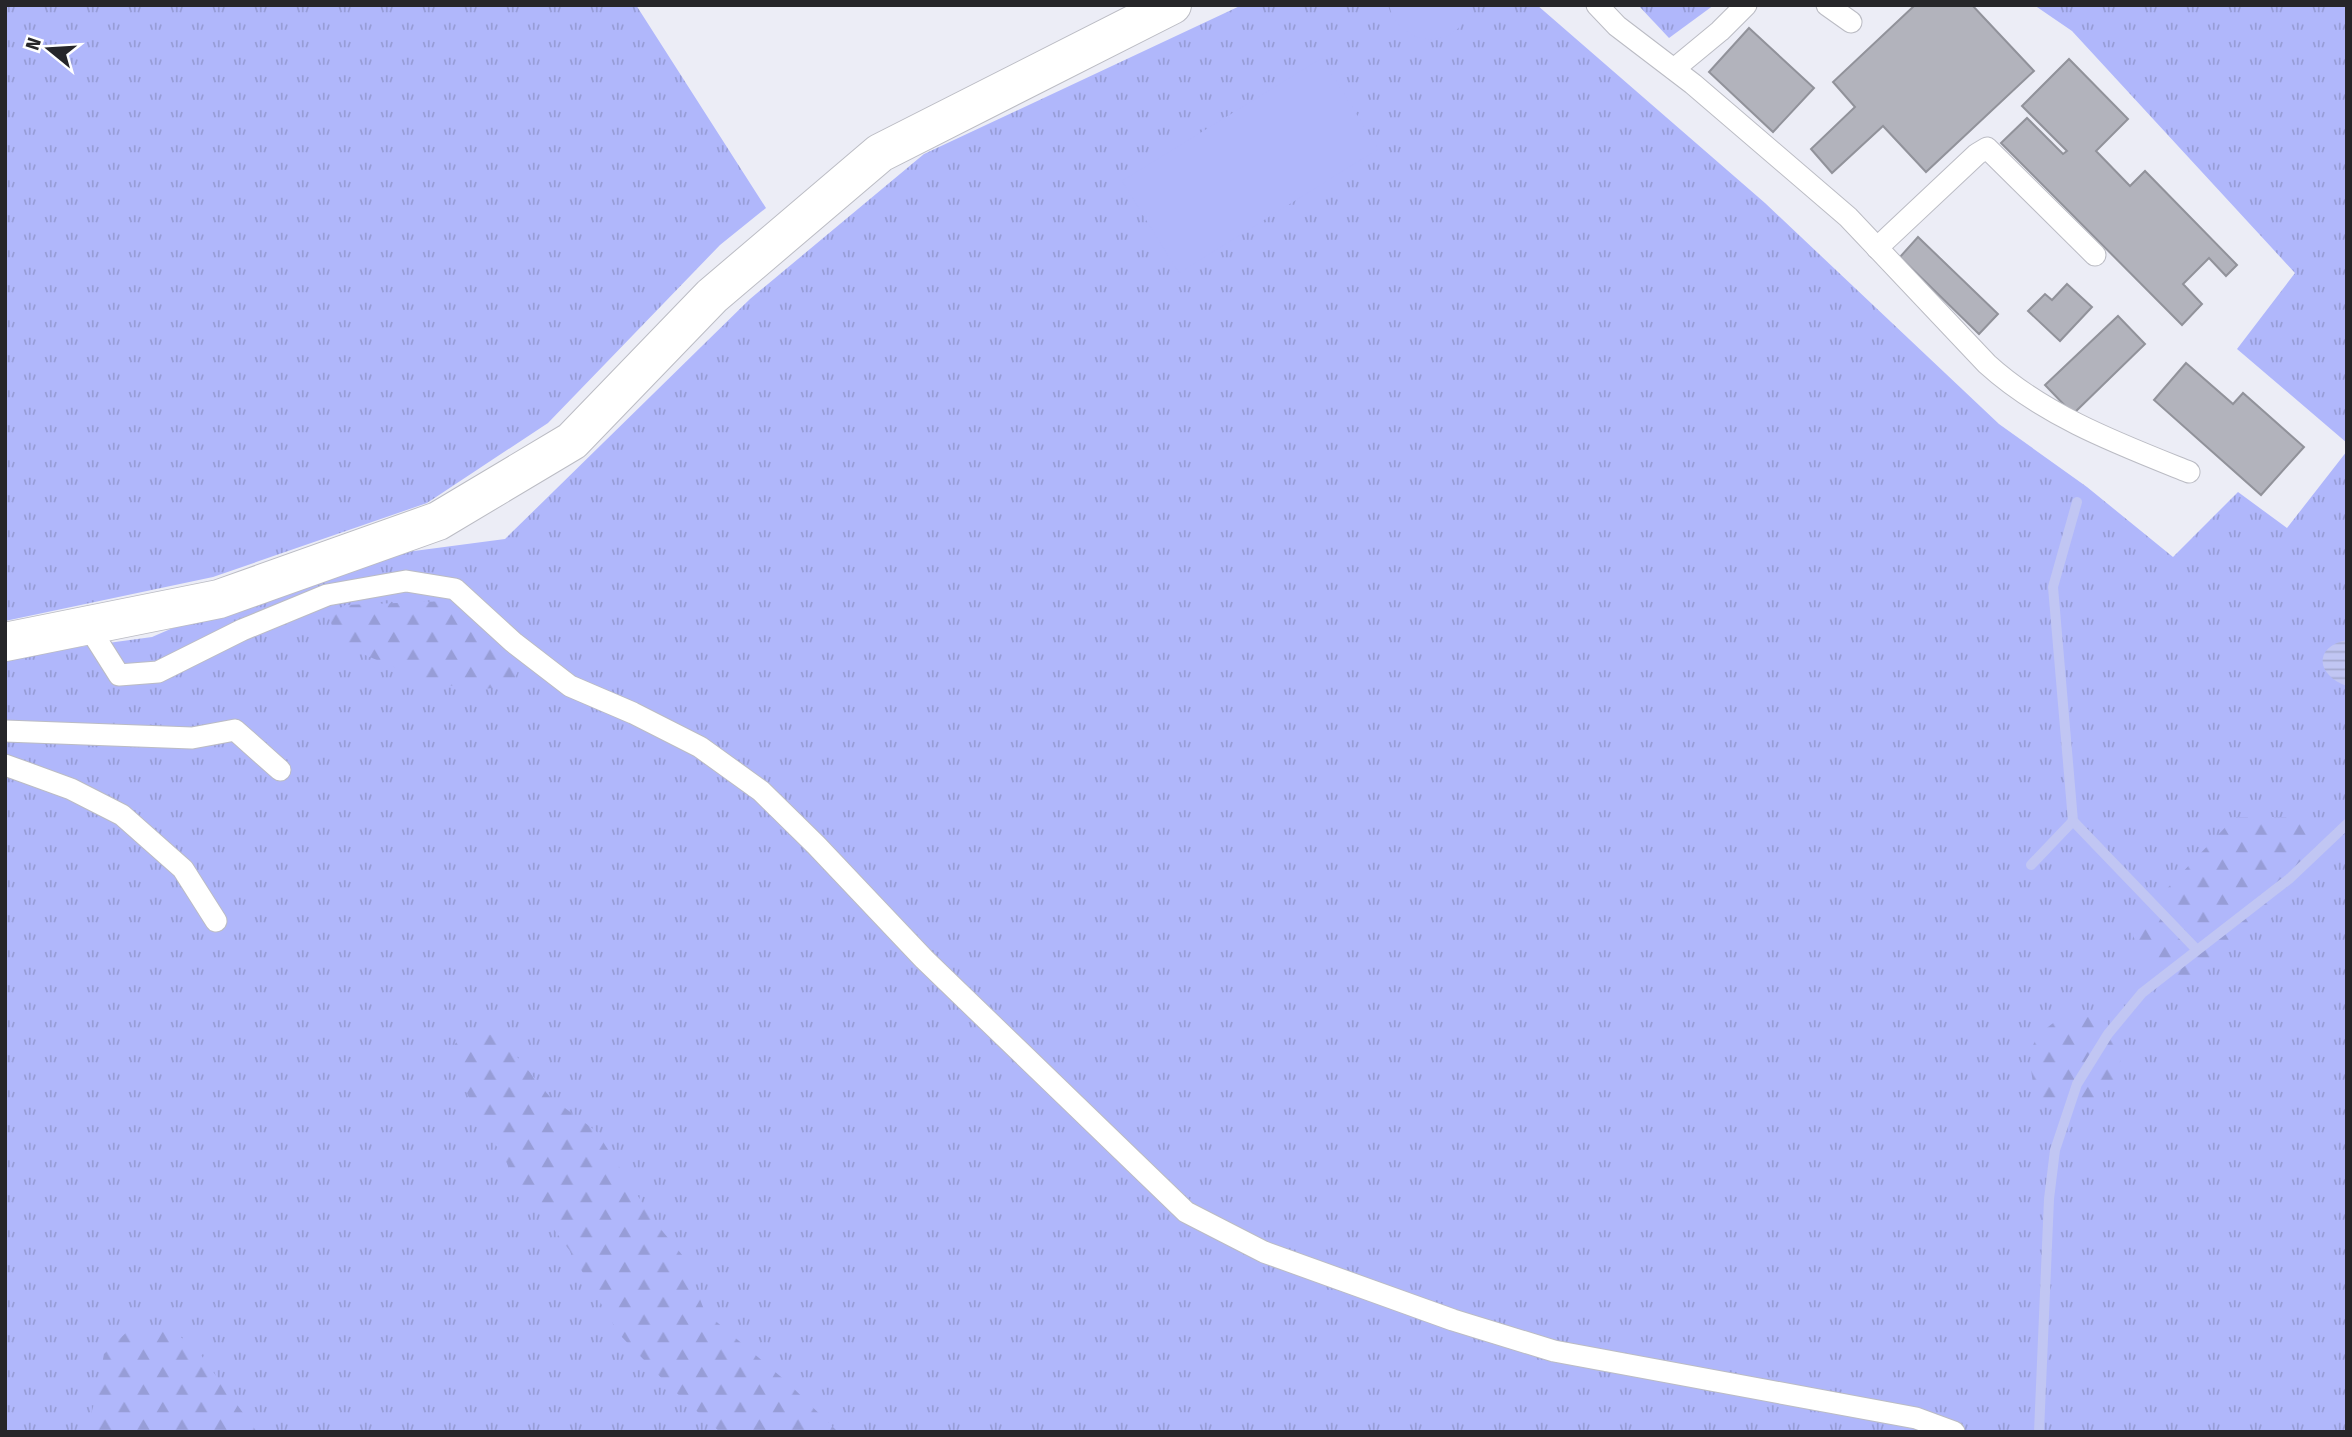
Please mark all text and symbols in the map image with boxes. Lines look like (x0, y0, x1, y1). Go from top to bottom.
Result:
north arrow (14, 14, 84, 84)
text: N (21, 35, 46, 53)

